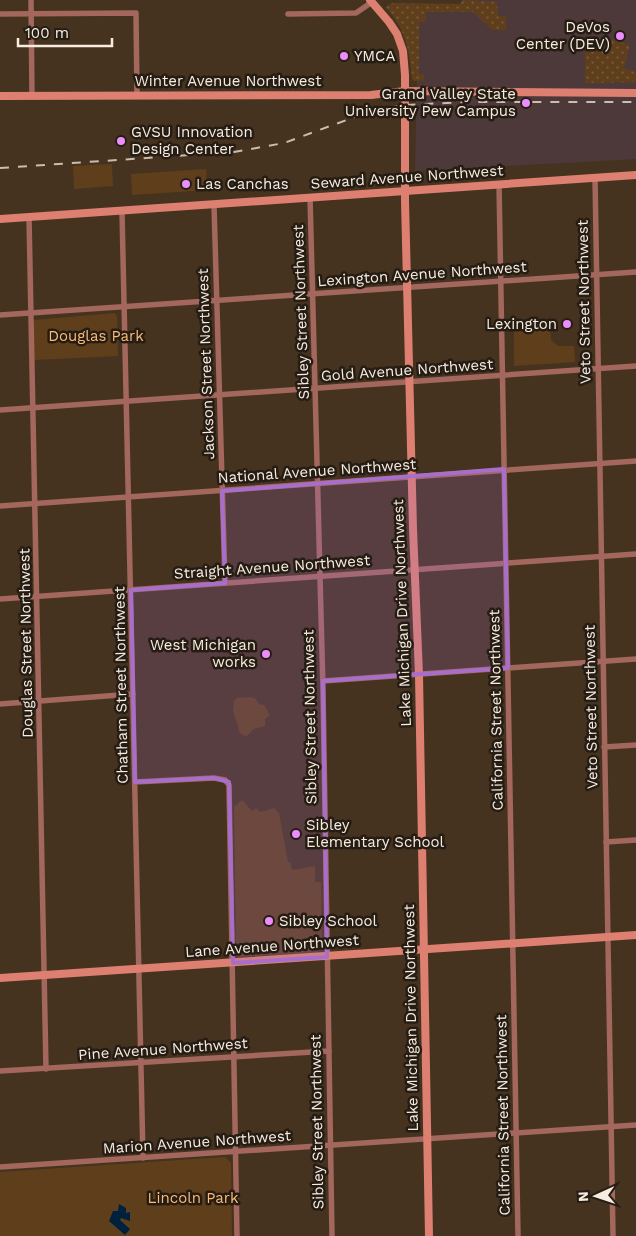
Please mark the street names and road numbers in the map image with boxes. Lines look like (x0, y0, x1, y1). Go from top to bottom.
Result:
street label: Winter Avenue Northwest (134, 72, 322, 90)
street label: Seward Avenue Northwest (310, 161, 505, 193)
street label: Veto Street Northwest (574, 219, 594, 384)
street label: Sibley Street Northwest (289, 224, 313, 400)
street label: Lexington Avenue Northwest (317, 258, 528, 290)
street label: Jackson Street Northwest (194, 267, 218, 460)
street label: Gold Avenue Northwest (320, 355, 494, 385)
street label: National Avenue Northwest (217, 455, 418, 487)
street label: Lake Michigan Drive Northwest (389, 498, 415, 727)
street label: Douglas Street Northwest (15, 547, 37, 738)
street label: Straight Avenue Northwest (173, 551, 371, 583)
street label: Chatham Street Northwest (110, 585, 132, 784)
street label: California Street Northwest (485, 609, 507, 811)
street label: Veto Street Northwest (581, 624, 601, 789)
street label: Sibley Street Northwest (299, 629, 321, 805)
street label: Lake Michigan Drive Northwest (400, 903, 422, 1132)
street label: Lane Avenue Northwest (184, 931, 360, 961)
street label: California Street Northwest (492, 1014, 514, 1216)
street label: Pine Avenue Northwest (78, 1034, 249, 1064)
street label: Sibley Street Northwest (306, 1034, 328, 1210)
street label: Marion Avenue Northwest (102, 1126, 292, 1158)

